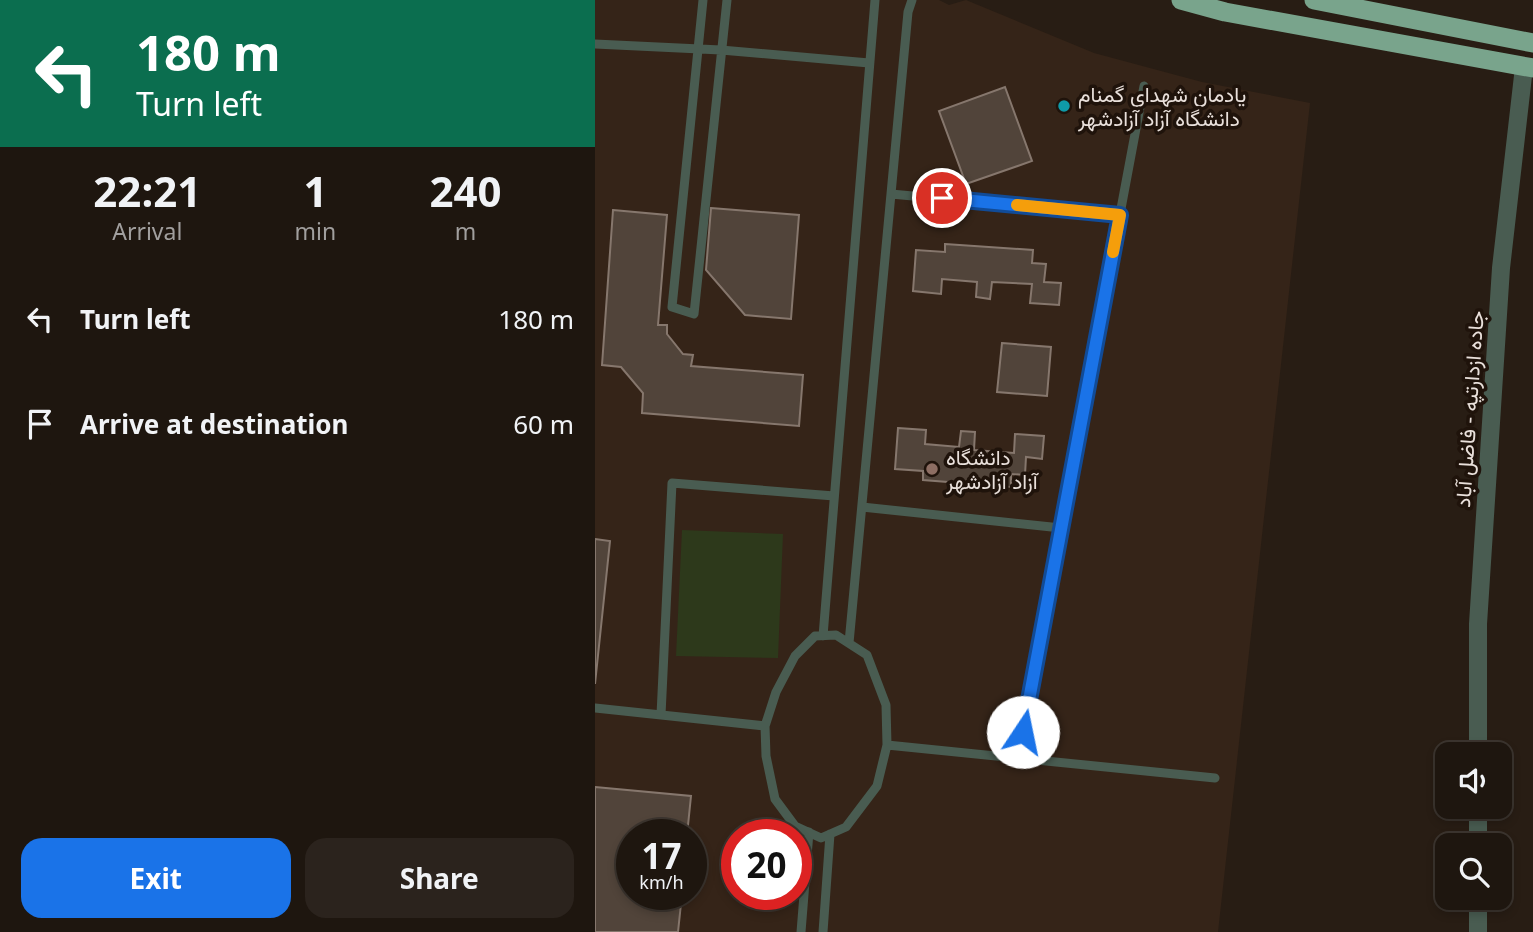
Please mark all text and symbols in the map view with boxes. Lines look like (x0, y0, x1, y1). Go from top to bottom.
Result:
text: 180 m (136, 19, 281, 85)
icon: left (21, 28, 112, 119)
place label: یادمان شهدای گمنام دانشگاه آزاد آزادشهر (1077, 80, 1246, 132)
text: Turn left (136, 82, 262, 125)
marker: یادمان شهدای گمنام دانشگاه آزاد آزادشهر (1056, 98, 1072, 114)
text: 22:21 (93, 162, 201, 219)
text: 1 (303, 162, 327, 219)
text: 240 (430, 162, 502, 219)
pin (912, 168, 972, 228)
icon: arrive (923, 179, 961, 217)
text: Arrival (112, 215, 182, 247)
text: min (295, 215, 336, 247)
text: m (455, 215, 476, 247)
icon: left (21, 300, 59, 338)
text: Turn left (80, 301, 191, 337)
text: 180 m (498, 301, 574, 337)
street label: جاده‌ ازدارتپه - فاضل آباد (1448, 310, 1491, 508)
icon: arrive (21, 405, 59, 443)
text: Arrive at destination (80, 406, 349, 442)
text: 60 m (513, 406, 574, 442)
place label: دانشگاه آزاد آزادشهر (945, 443, 1040, 495)
marker: دانشگاه آزاد آزادشهر (924, 461, 940, 477)
position arrow (986, 695, 1060, 769)
map controls (1435, 742, 1512, 910)
button: sound (1435, 742, 1512, 819)
speed limit sign: 20 (721, 819, 812, 910)
text: 17 (641, 832, 682, 879)
button: search (1435, 833, 1512, 910)
button: Exit (21, 838, 291, 918)
button: Share (305, 838, 574, 918)
text: km/h (639, 870, 684, 894)

